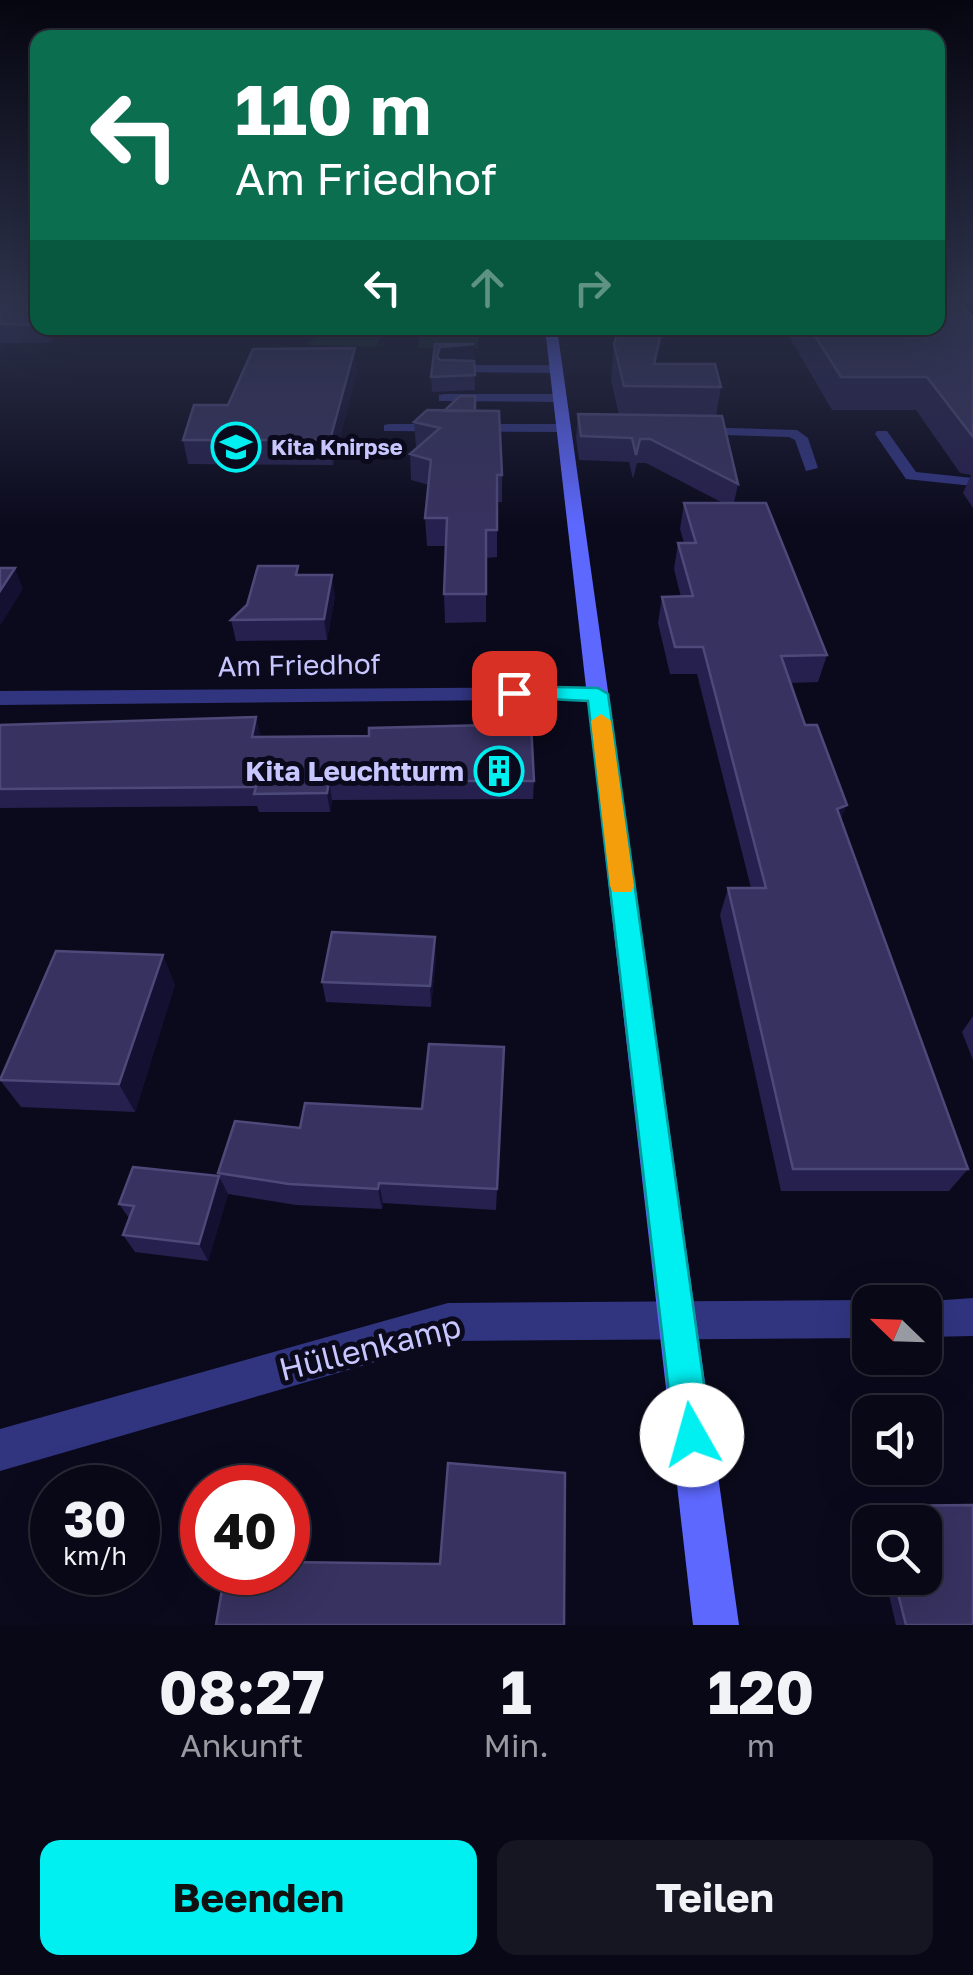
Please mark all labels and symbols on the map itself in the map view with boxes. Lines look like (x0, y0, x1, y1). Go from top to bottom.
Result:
school or university icon: Kita Knirpse (210, 421, 262, 473)
place label: Kita Knirpse (271, 433, 403, 460)
street label: Am Friedhof (217, 647, 381, 682)
pin (472, 651, 557, 736)
building icon: Kita Leuchtturm (473, 745, 525, 797)
place label: Kita Leuchtturm (245, 754, 464, 787)
north arrow (852, 1285, 942, 1375)
street label: Hüllenkamp (275, 1306, 465, 1388)
position arrow (640, 1383, 744, 1487)
speed limit sign: 40 (180, 1465, 310, 1595)

